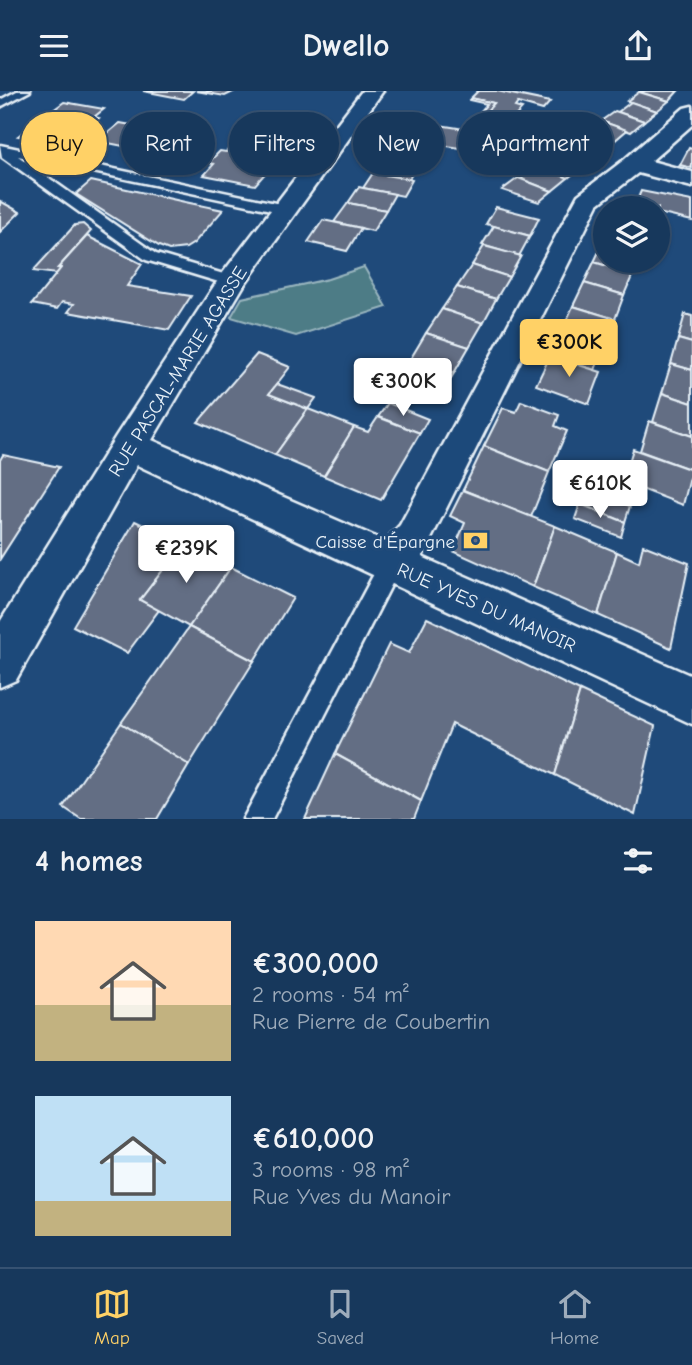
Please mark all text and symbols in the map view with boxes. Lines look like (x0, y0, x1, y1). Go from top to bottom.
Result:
icon: menu (35, 27, 73, 65)
text: Dwello (302, 27, 390, 64)
icon: share (619, 27, 657, 65)
chip: Buy (21, 112, 107, 175)
chip: Rent (121, 112, 215, 175)
chip: Filters (229, 112, 339, 175)
chip: New (353, 112, 444, 175)
chip: Apartment (458, 112, 613, 175)
map controls (593, 196, 670, 273)
button: layers (593, 196, 670, 273)
street label: RUE PASCAL-MARIE AGASSE (104, 262, 252, 481)
pin: €300K (520, 320, 618, 379)
text: €300K (536, 328, 602, 355)
pin: €300K (354, 359, 452, 418)
text: €300K (370, 367, 436, 394)
pin: €610K (551, 461, 649, 520)
text: €610K (568, 469, 632, 496)
pin: €239K (137, 525, 235, 585)
bank icon: Caisse d'Épargne (461, 527, 489, 555)
place label: Caisse d'Épargne (315, 531, 455, 553)
text: €239K (154, 534, 218, 561)
street label: RUE YVES DU MANOIR (394, 559, 579, 657)
icon: filters (619, 842, 657, 880)
text: 4 homes (35, 844, 142, 879)
text: €300,000 (252, 946, 379, 981)
icon: home (91, 949, 175, 1033)
text: 2 rooms · 54 m² (252, 981, 409, 1008)
text: Rue Pierre de Coubertin (252, 1008, 490, 1035)
text: €610,000 (252, 1121, 375, 1156)
icon: home (91, 1124, 175, 1208)
text: 3 rooms · 98 m² (252, 1156, 409, 1183)
text: Rue Yves du Manoir (252, 1183, 450, 1210)
tab: Map (93, 1285, 131, 1349)
tab: Saved (317, 1285, 364, 1349)
tab: Home (550, 1285, 599, 1349)

